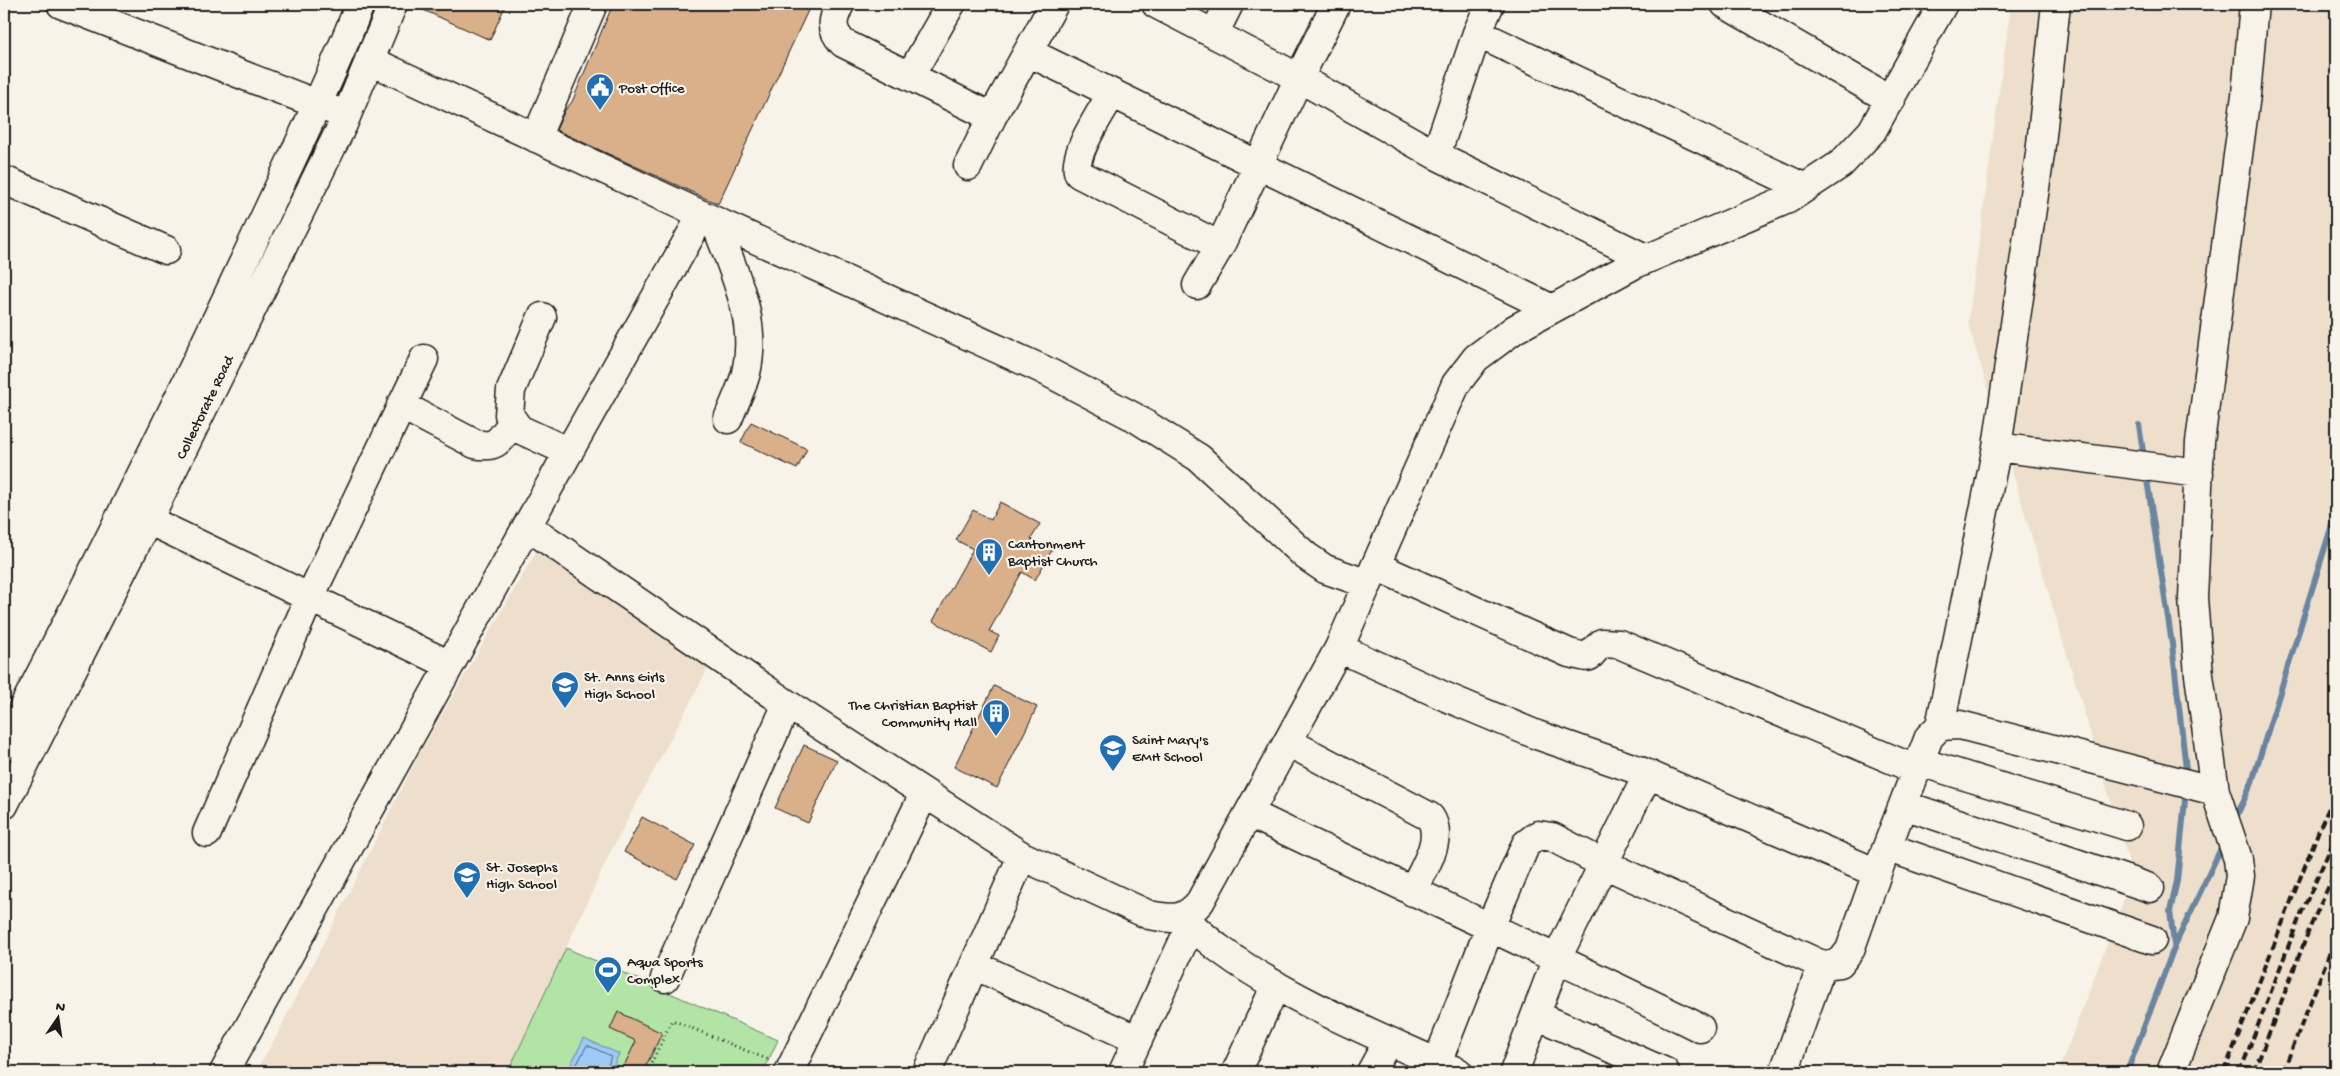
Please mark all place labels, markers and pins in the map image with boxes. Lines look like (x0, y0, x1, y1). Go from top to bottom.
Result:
public building icon: Post Office (585, 72, 615, 111)
place label: Post Office (618, 80, 685, 98)
place label: Cantonment Baptist Church (1007, 536, 1098, 571)
building icon: Cantonment Baptist Church (974, 537, 1004, 576)
place label: St. Anns Girls High School (584, 669, 665, 704)
school or university icon: St. Anns Girls High School (550, 670, 580, 709)
place label: The Christian Baptist Community Hall (848, 697, 979, 732)
building icon: The Christian Baptist Community Hall (981, 698, 1011, 737)
place label: Saint Mary's EMH School (1132, 732, 1209, 767)
school or university icon: Saint Mary's EMH School (1098, 733, 1128, 772)
place label: St. Josephs High School (486, 859, 558, 894)
school or university icon: St. Josephs High School (452, 860, 482, 899)
place label: Aqua Sports Complex (627, 954, 703, 989)
sports icon: Aqua Sports Complex (593, 955, 623, 994)

